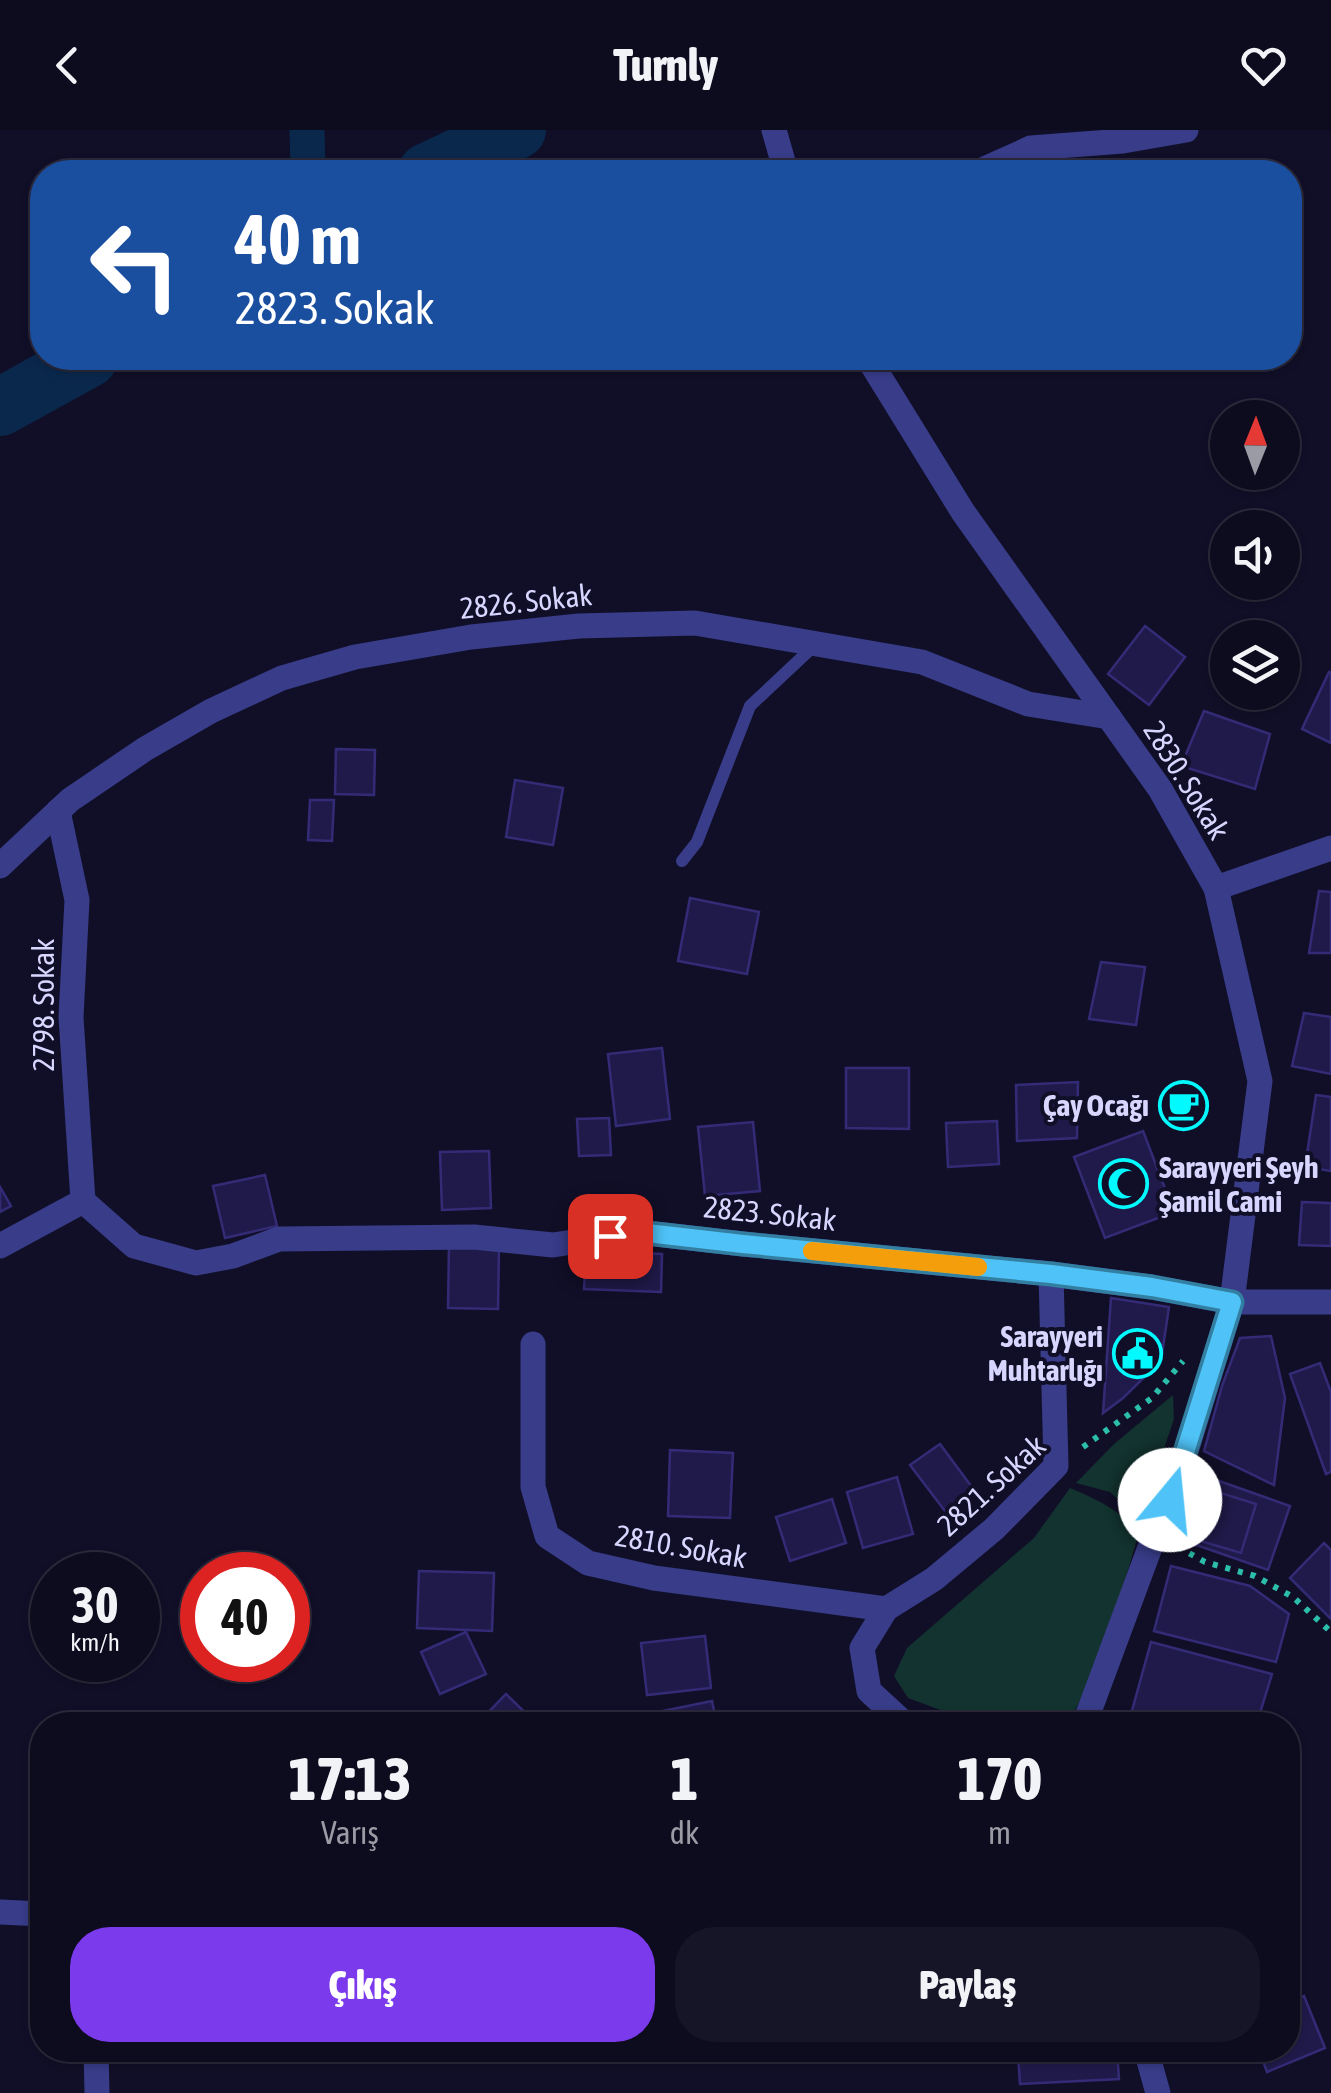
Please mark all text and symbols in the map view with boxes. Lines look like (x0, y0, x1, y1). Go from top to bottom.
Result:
icon: back (40, 38, 95, 93)
icon: heart (1236, 38, 1291, 93)
text: Turnly (613, 39, 718, 91)
text: 40 m (235, 199, 361, 279)
icon: left (70, 200, 200, 330)
text: 2823. Sokak (235, 282, 434, 334)
north arrow (1210, 400, 1300, 490)
map controls (1210, 400, 1300, 710)
button: sound (1210, 510, 1300, 600)
street label: 2826. Sokak (458, 577, 594, 625)
button: layers (1210, 620, 1300, 710)
street label: 2830. Sokak (1137, 715, 1237, 845)
street label: 2798. Sokak (26, 939, 60, 1071)
cafe icon: Çay Ocağı (1158, 1079, 1210, 1131)
place label: Çay Ocağı (1043, 1088, 1149, 1122)
place label: Sarayyeri Şeyh Şamil Cami (1159, 1150, 1318, 1218)
mosque icon: Sarayyeri Şeyh Şamil Cami (1098, 1158, 1150, 1210)
street label: 2823. Sokak (702, 1189, 838, 1237)
pin (568, 1194, 653, 1279)
icon: arrive (583, 1209, 638, 1264)
place label: Sarayyeri Muhtarlığı (988, 1319, 1103, 1387)
public building icon: Sarayyeri Muhtarlığı (1112, 1327, 1164, 1379)
street label: 2821. Sokak (930, 1428, 1052, 1542)
position arrow (1118, 1448, 1222, 1552)
street label: 2810. Sokak (613, 1518, 749, 1574)
speed limit sign: 40 (180, 1552, 310, 1682)
text: 30 (71, 1576, 118, 1634)
text: km/h (70, 1628, 120, 1656)
text: 17:13 (288, 1744, 412, 1813)
text: 1 (670, 1744, 699, 1813)
text: 170 (957, 1744, 1042, 1813)
text: Varış (321, 1814, 379, 1851)
text: dk (670, 1814, 699, 1851)
text: m (988, 1814, 1011, 1851)
button: Çıkış (70, 1927, 655, 2042)
button: Paylaş (675, 1927, 1260, 2042)

